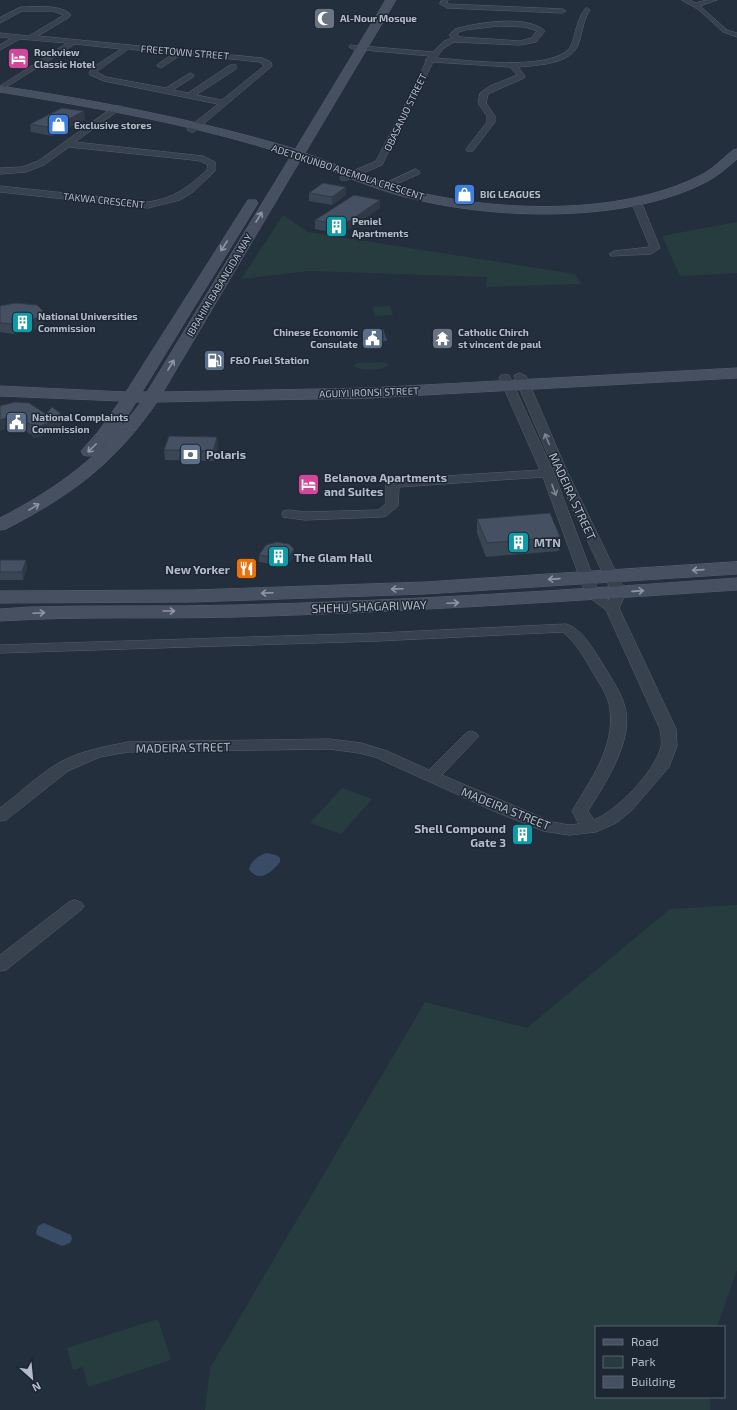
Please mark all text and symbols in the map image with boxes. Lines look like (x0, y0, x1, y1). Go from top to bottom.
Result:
mosque icon: Al-Nour Mosque (312, 5, 338, 31)
place label: Al-Nour Mosque (340, 12, 417, 24)
street label: FREETOWN STREET (140, 42, 230, 62)
hotel icon: Rockview Classic Hotel (6, 45, 32, 71)
place label: Rockview Classic Hotel (34, 46, 96, 70)
street label: OBASANJO STREET (381, 71, 429, 153)
shop icon: Exclusive stores (45, 112, 71, 138)
place label: Exclusive stores (74, 119, 152, 131)
street label: ADETOKUNBO ADEMOLA CRESCENT (270, 142, 426, 202)
shop icon: BIG LEAGUES (451, 181, 477, 207)
place label: BIG LEAGUES (480, 188, 541, 200)
street label: TAKWA CRESCENT (63, 190, 146, 210)
one-way arrow (256, 211, 264, 223)
building icon: Peniel Apartments (323, 214, 349, 240)
place label: Peniel Apartments (352, 215, 408, 239)
street label: IBRAHIM BABANGIDA WAY (184, 231, 255, 339)
one-way arrow (220, 240, 228, 252)
building icon: National Universities Commission (9, 309, 35, 335)
place label: National Universities Commission (38, 310, 138, 334)
public building icon: Chinese Economic Consulate (360, 325, 386, 351)
temple icon: Catholic Chirch st vincent de paul (430, 325, 456, 351)
place label: Chinese Economic Consulate (273, 326, 358, 350)
place label: Catholic Chirch st vincent de paul (458, 326, 542, 350)
fuel station icon: F&O Fuel Station (201, 347, 227, 373)
place label: F&O Fuel Station (230, 354, 309, 366)
one-way arrow (167, 359, 175, 371)
street label: AGUIYI IRONSI STREET (319, 384, 419, 400)
public building icon: National Complaints Commission (4, 410, 30, 436)
place label: National Complaints Commission (32, 411, 128, 435)
one-way arrow (543, 433, 550, 445)
bank icon: Polaris (178, 441, 204, 467)
one-way arrow (87, 443, 97, 453)
place label: Polaris (206, 447, 246, 461)
street label: MADEIRA STREET (547, 450, 599, 542)
place label: Belanova Apartments and Suites (324, 470, 447, 498)
hotel icon: Belanova Apartments and Suites (295, 471, 321, 497)
one-way arrow (551, 483, 559, 495)
one-way arrow (28, 502, 40, 510)
building icon: MTN (505, 529, 531, 555)
place label: MTN (534, 535, 561, 549)
building icon: The Glam Hall (265, 544, 291, 570)
place label: The Glam Hall (294, 550, 373, 564)
restaurant icon: New Yorker (233, 556, 259, 582)
place label: New Yorker (165, 562, 230, 576)
one-way arrow (692, 566, 705, 574)
one-way arrow (548, 576, 561, 583)
one-way arrow (391, 586, 404, 593)
one-way arrow (631, 588, 644, 595)
one-way arrow (261, 590, 274, 597)
street label: SHEHU SHAGARI WAY (311, 597, 427, 615)
one-way arrow (446, 599, 459, 606)
one-way arrow (162, 607, 175, 615)
one-way arrow (32, 609, 45, 616)
street label: MADEIRA STREET (136, 739, 230, 755)
street label: MADEIRA STREET (460, 784, 553, 832)
place label: Shell Compound Gate 3 (414, 821, 506, 849)
building icon: Shell Compound Gate 3 (509, 822, 535, 848)
legend (595, 1326, 725, 1398)
text: Road (631, 1334, 659, 1348)
text: Park (631, 1354, 656, 1368)
north arrow (12, 1358, 52, 1398)
text: Building (631, 1374, 676, 1388)
text: N (30, 1380, 43, 1395)

